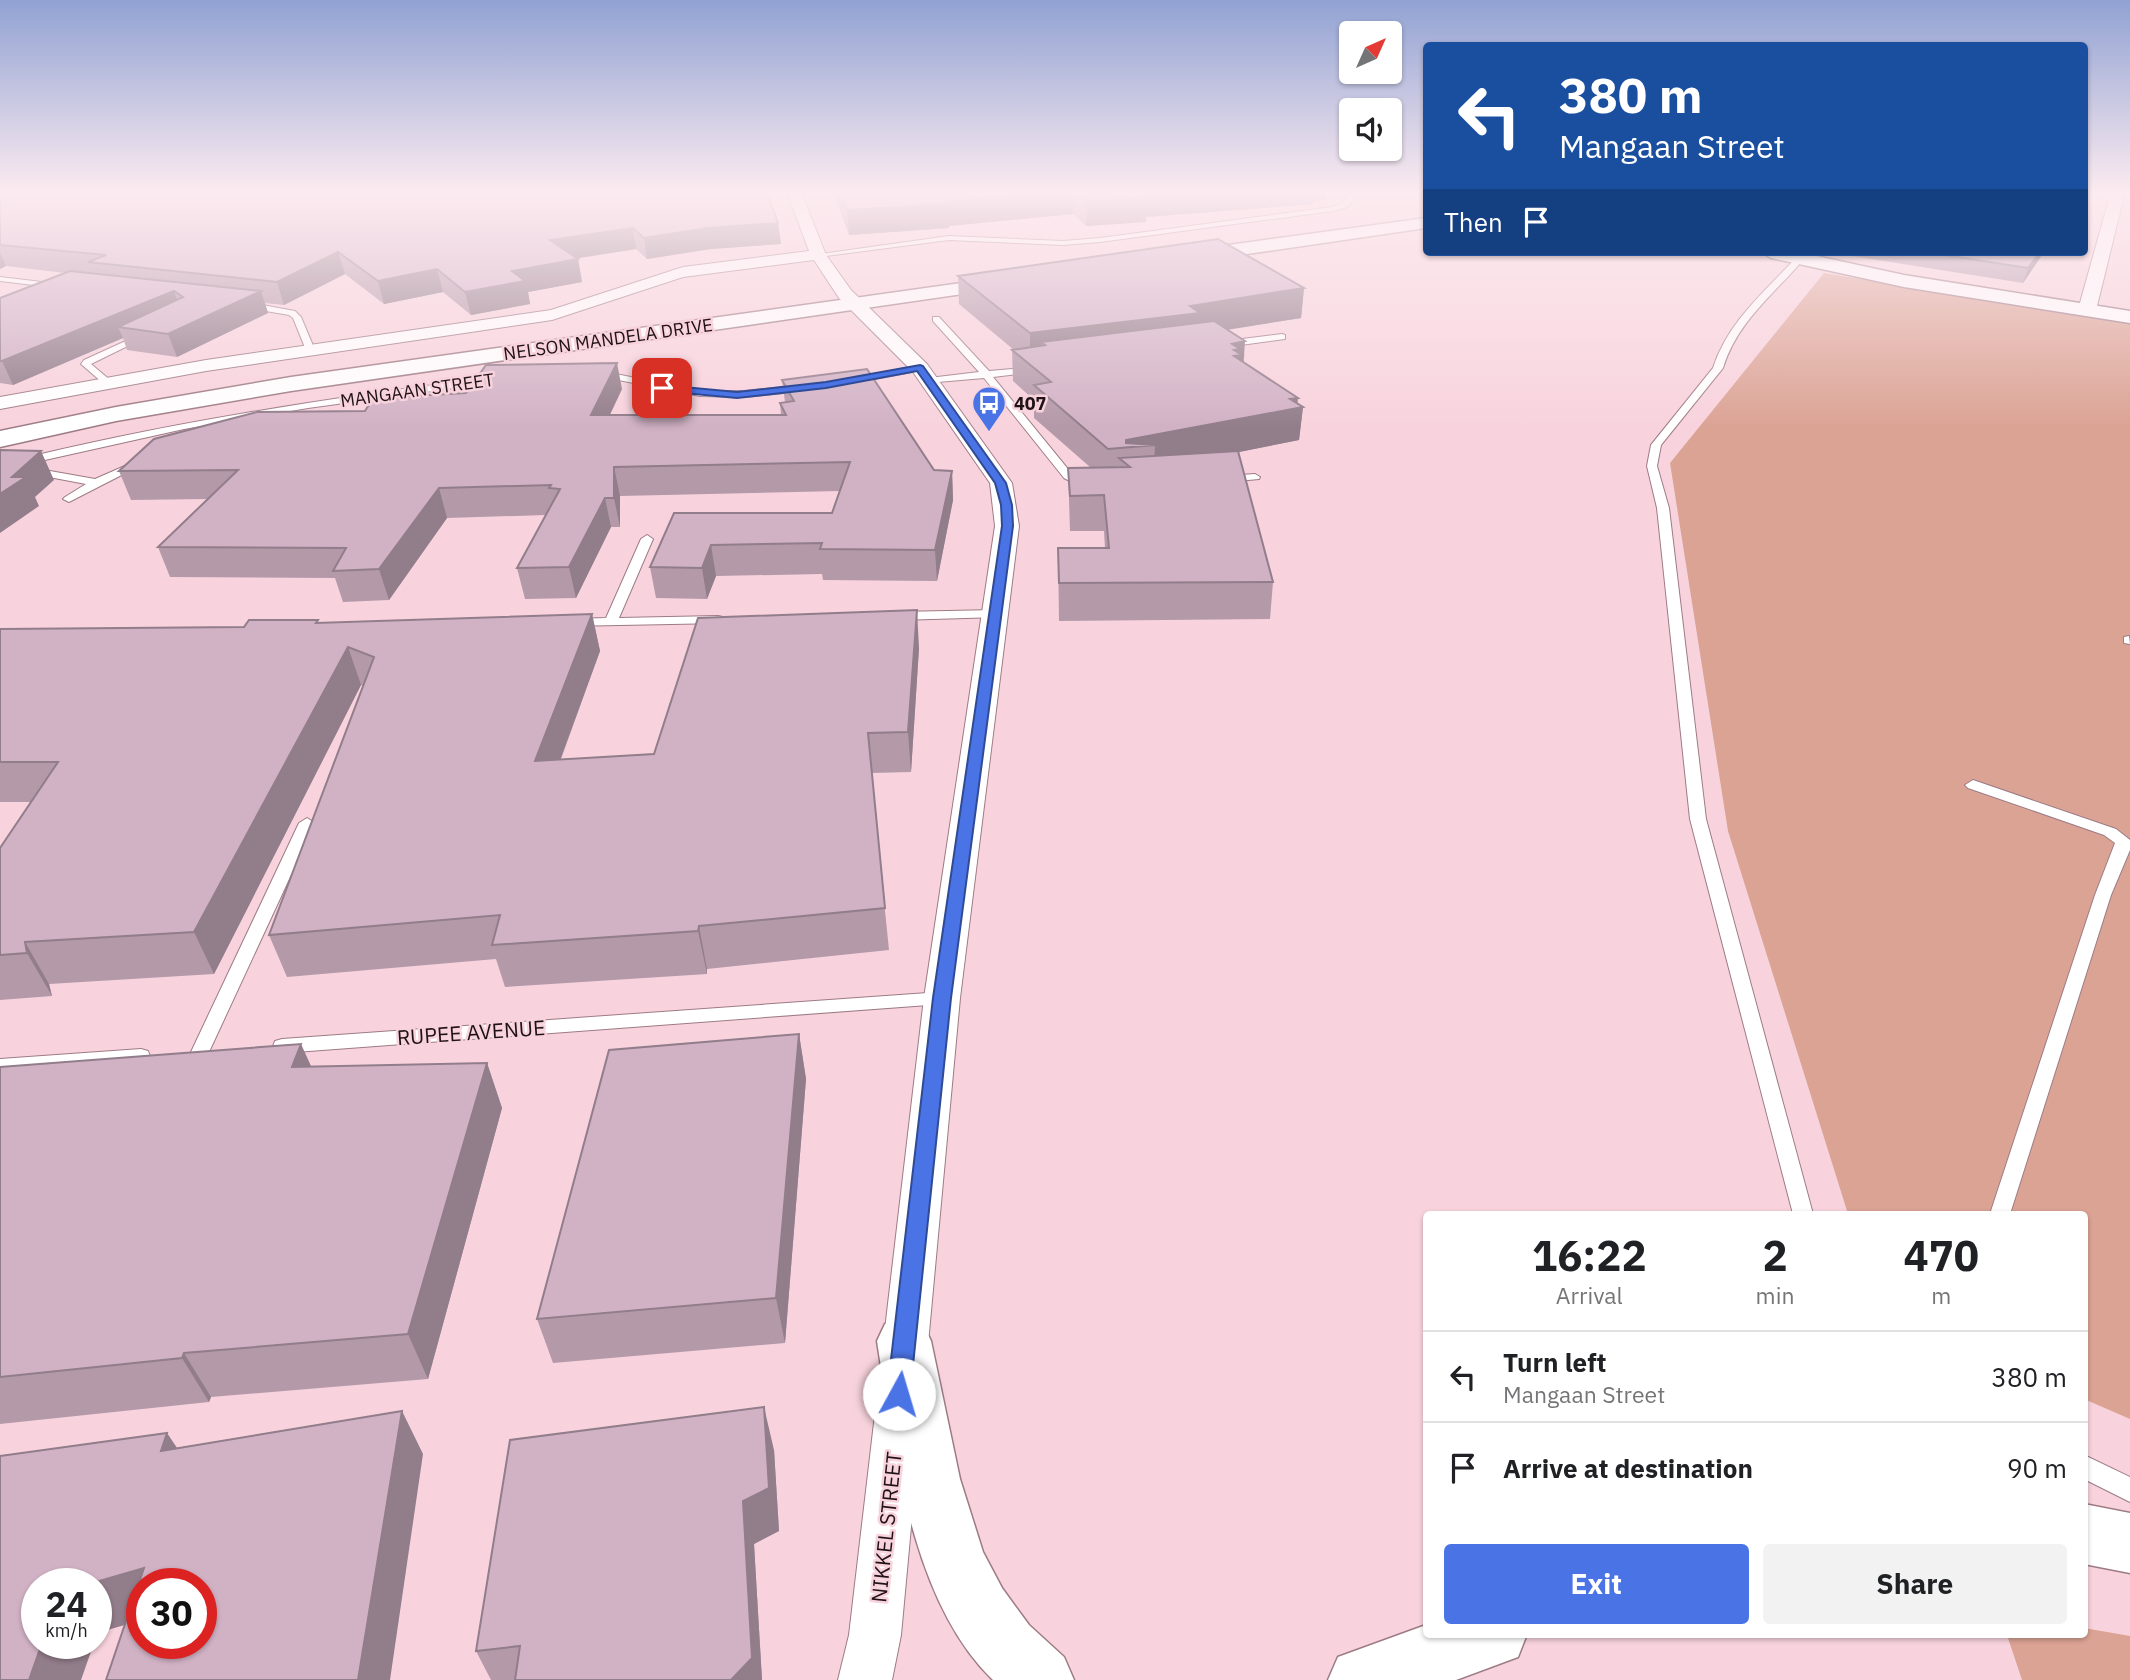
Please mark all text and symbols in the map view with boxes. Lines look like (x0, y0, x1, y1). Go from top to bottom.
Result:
north arrow (1339, 21, 1402, 84)
map controls (1339, 21, 1402, 161)
text: 380 m (1559, 63, 1703, 126)
icon: left (1444, 70, 1535, 161)
button: sound (1339, 98, 1402, 161)
text: Mangaan Street (1559, 125, 1785, 167)
icon: arrive (1517, 203, 1555, 241)
text: Then (1444, 205, 1503, 239)
street label: NELSON MANDELA DRIVE (502, 313, 714, 365)
pin (632, 358, 692, 418)
street label: MANGAAN STREET (339, 368, 495, 412)
icon: arrive (643, 369, 681, 407)
bus stop icon: 407 (970, 384, 1008, 433)
place label: 407 (1014, 392, 1046, 415)
street label: RUPEE AVENUE (396, 1013, 546, 1051)
text: 16:22 (1532, 1228, 1647, 1283)
text: 2 (1762, 1228, 1788, 1283)
text: 470 (1903, 1228, 1979, 1283)
text: Arrival (1556, 1280, 1623, 1310)
text: min (1756, 1280, 1794, 1310)
text: m (1931, 1280, 1951, 1310)
text: Turn left (1503, 1345, 1606, 1379)
position arrow (862, 1357, 936, 1431)
icon: left (1444, 1358, 1482, 1396)
text: 380 m (1991, 1360, 2067, 1394)
text: Mangaan Street (1503, 1379, 1665, 1409)
icon: arrive (1444, 1449, 1482, 1487)
street label: NIKKEL STREET (864, 1450, 908, 1604)
text: Arrive at destination (1503, 1451, 1753, 1485)
text: 90 m (2007, 1451, 2067, 1485)
button: Exit (1444, 1544, 1749, 1624)
button: Share (1763, 1544, 2067, 1624)
speed limit sign: 30 (126, 1568, 217, 1659)
text: 24 (45, 1581, 88, 1627)
text: km/h (45, 1619, 88, 1642)

